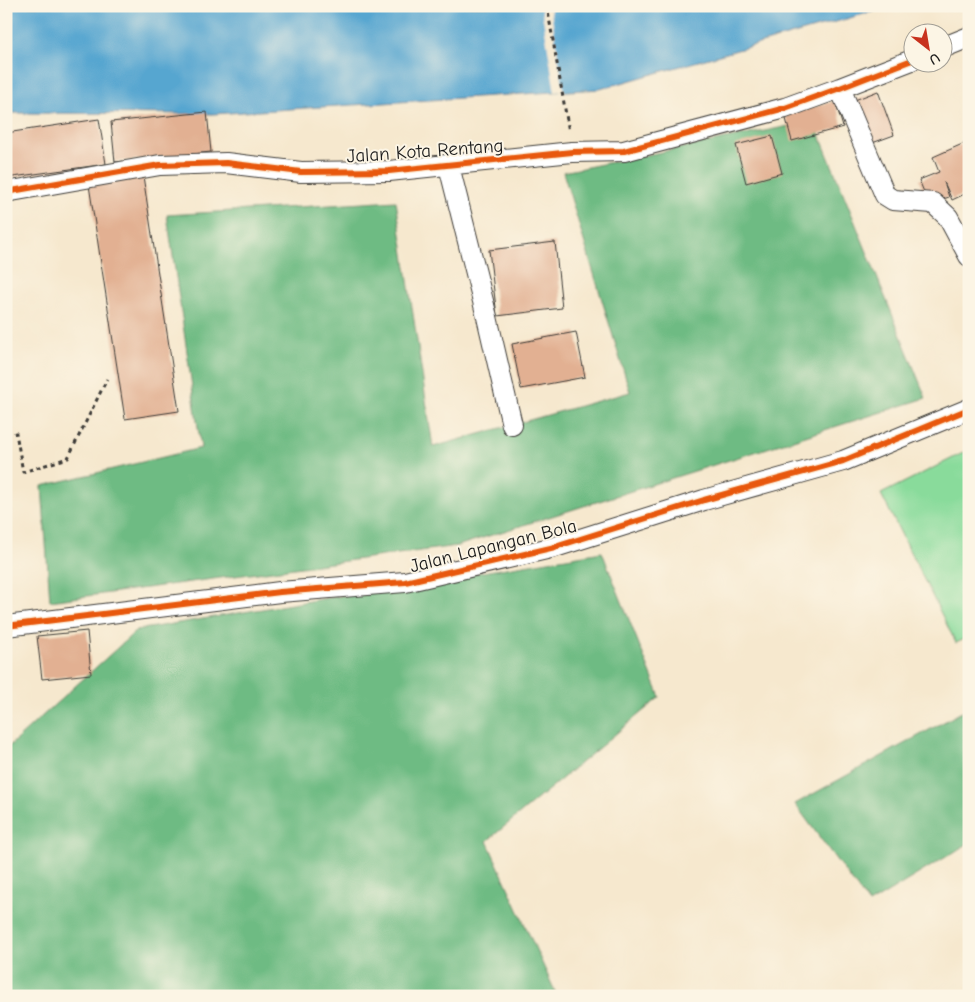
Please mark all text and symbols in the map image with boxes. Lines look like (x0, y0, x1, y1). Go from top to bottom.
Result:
north arrow (902, 22, 952, 72)
text: U (926, 49, 943, 68)
street label: Jalan Kota Rentang (346, 135, 504, 167)
street label: Jalan Lapangan Bola (408, 515, 579, 577)

